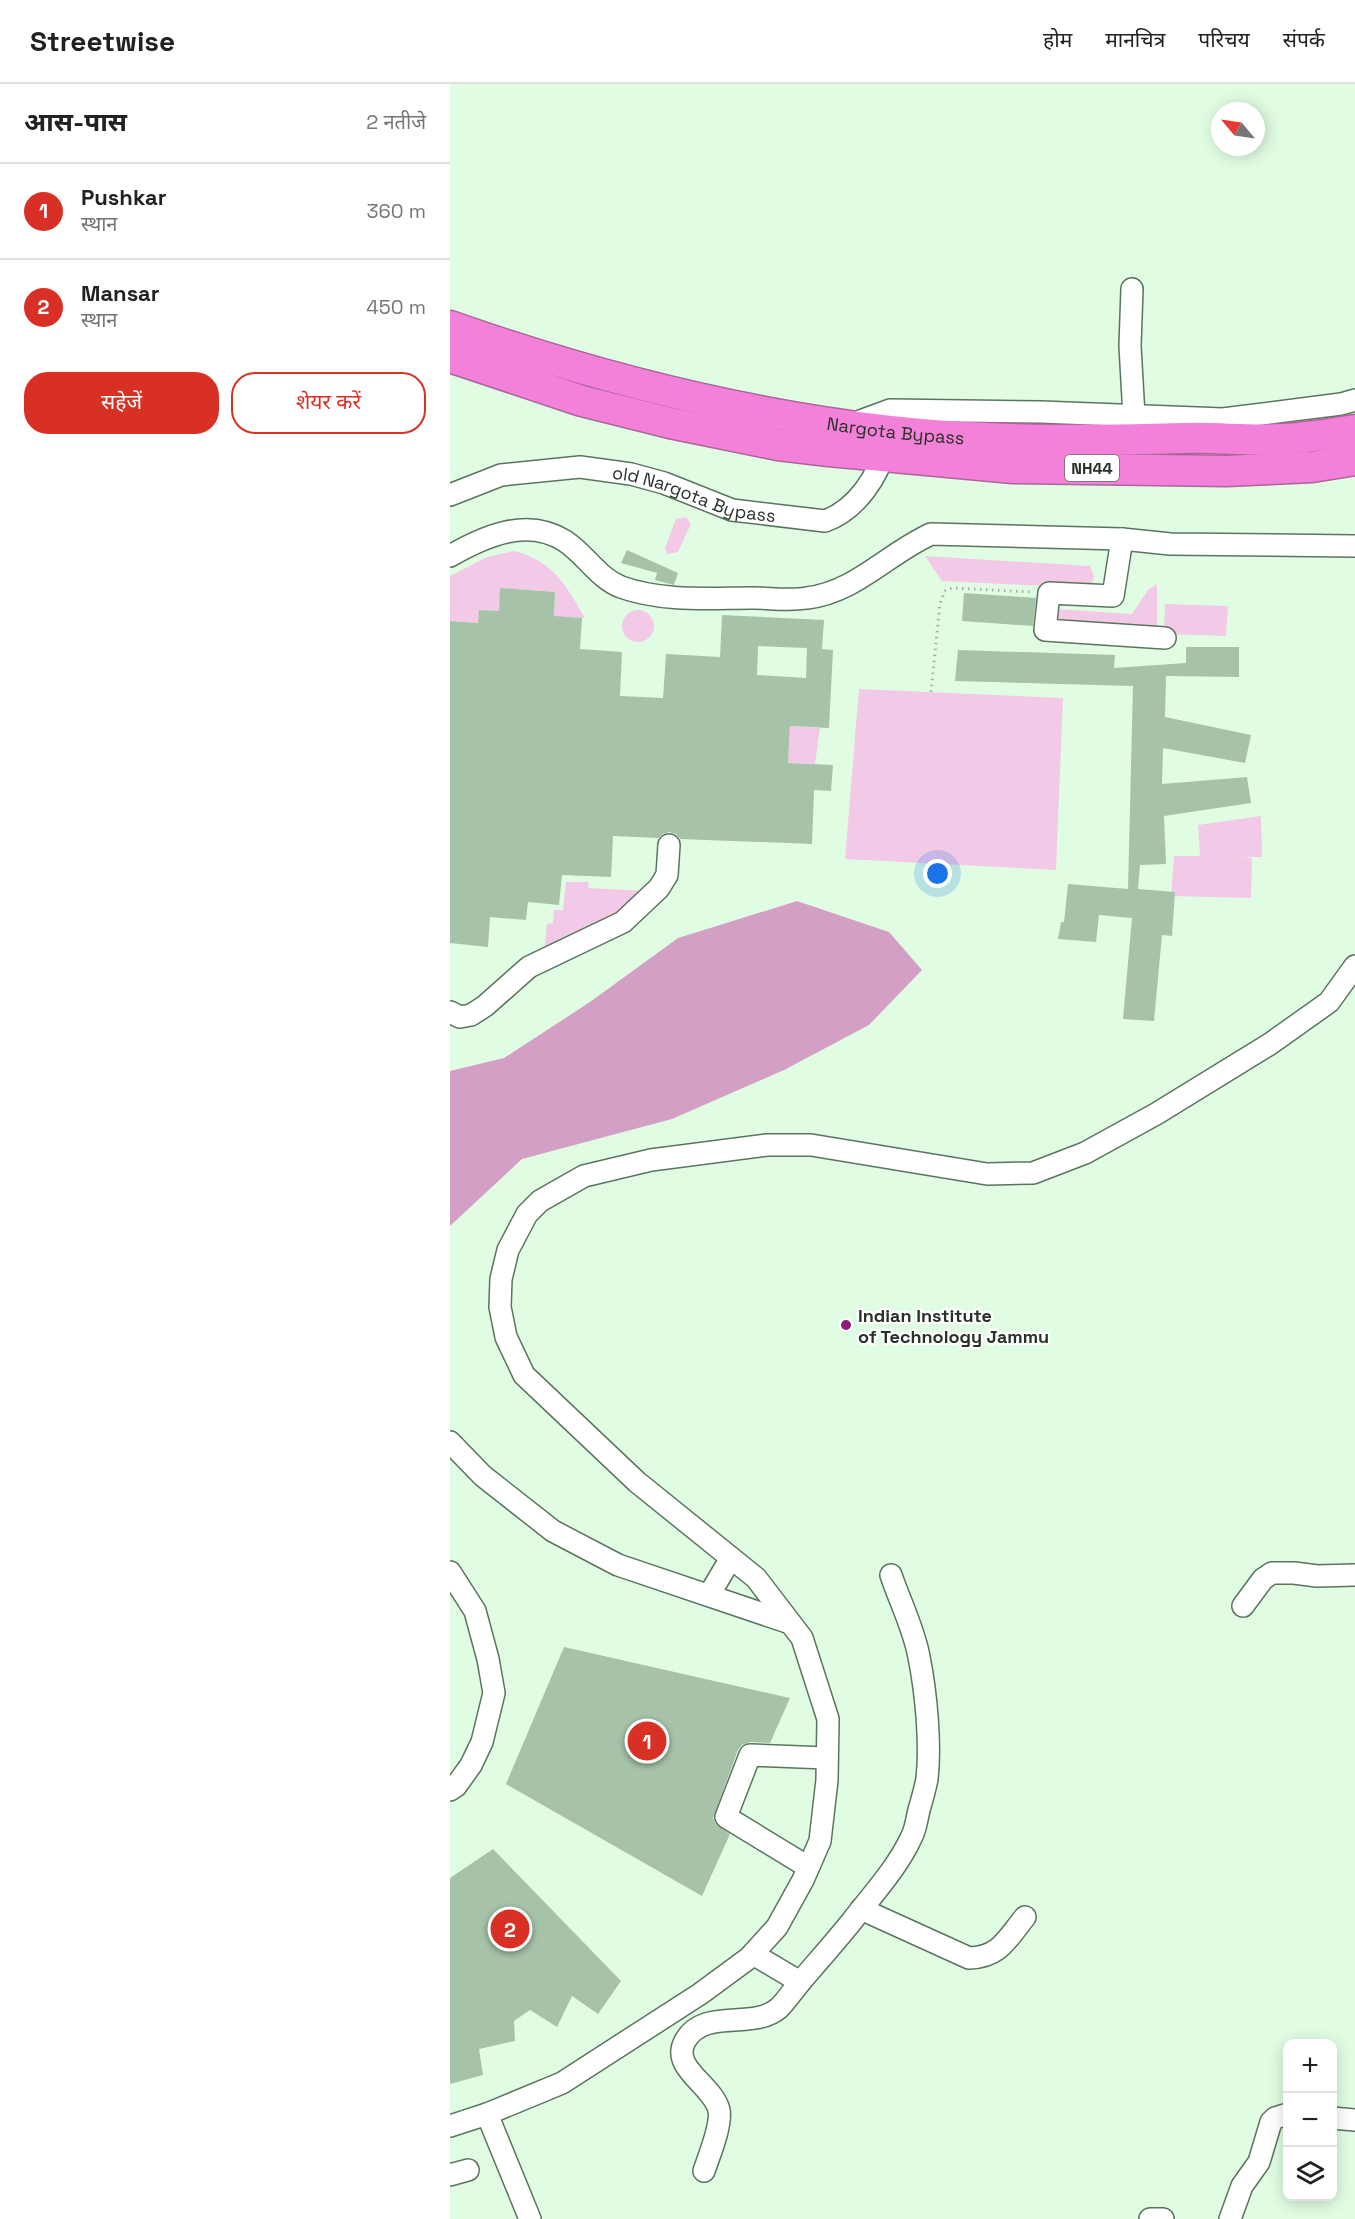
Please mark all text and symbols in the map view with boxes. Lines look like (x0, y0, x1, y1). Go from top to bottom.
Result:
text: Streetwise (30, 23, 175, 59)
text: होम (1043, 26, 1072, 53)
text: मानचित्र (1105, 26, 1165, 53)
text: परिचय (1198, 26, 1250, 53)
text: संपर्क (1283, 26, 1325, 53)
north arrow (1211, 102, 1265, 156)
text: आस-पास (24, 105, 127, 139)
text: 2 नतीजे (366, 109, 426, 135)
text: Pushkar (81, 183, 167, 211)
text: 1 (39, 198, 48, 224)
text: 360 m (367, 198, 426, 224)
text: स्थान (81, 211, 117, 237)
text: Mansar (81, 279, 160, 307)
text: 2 (38, 294, 49, 320)
text: 450 m (366, 294, 426, 320)
text: स्थान (81, 307, 117, 333)
button: सहेजें (24, 372, 219, 434)
button: शेयर करें (231, 372, 426, 434)
street label: Nargota Bypass (825, 411, 965, 449)
road number: NH44 (1065, 455, 1119, 481)
street label: old Nargota Bypass (611, 460, 777, 527)
your location (923, 859, 952, 888)
place label: Indian Institute of Technology Jammu (858, 1304, 1049, 1348)
marker: Indian Institute of Technology Jammu (839, 1318, 853, 1332)
pin: 1 (628, 1718, 666, 1764)
pin: 2 (490, 1906, 530, 1952)
map controls (1283, 2039, 1337, 2201)
button: + (1283, 2039, 1337, 2093)
button: − (1283, 2093, 1337, 2147)
button: layers (1283, 2147, 1337, 2201)

